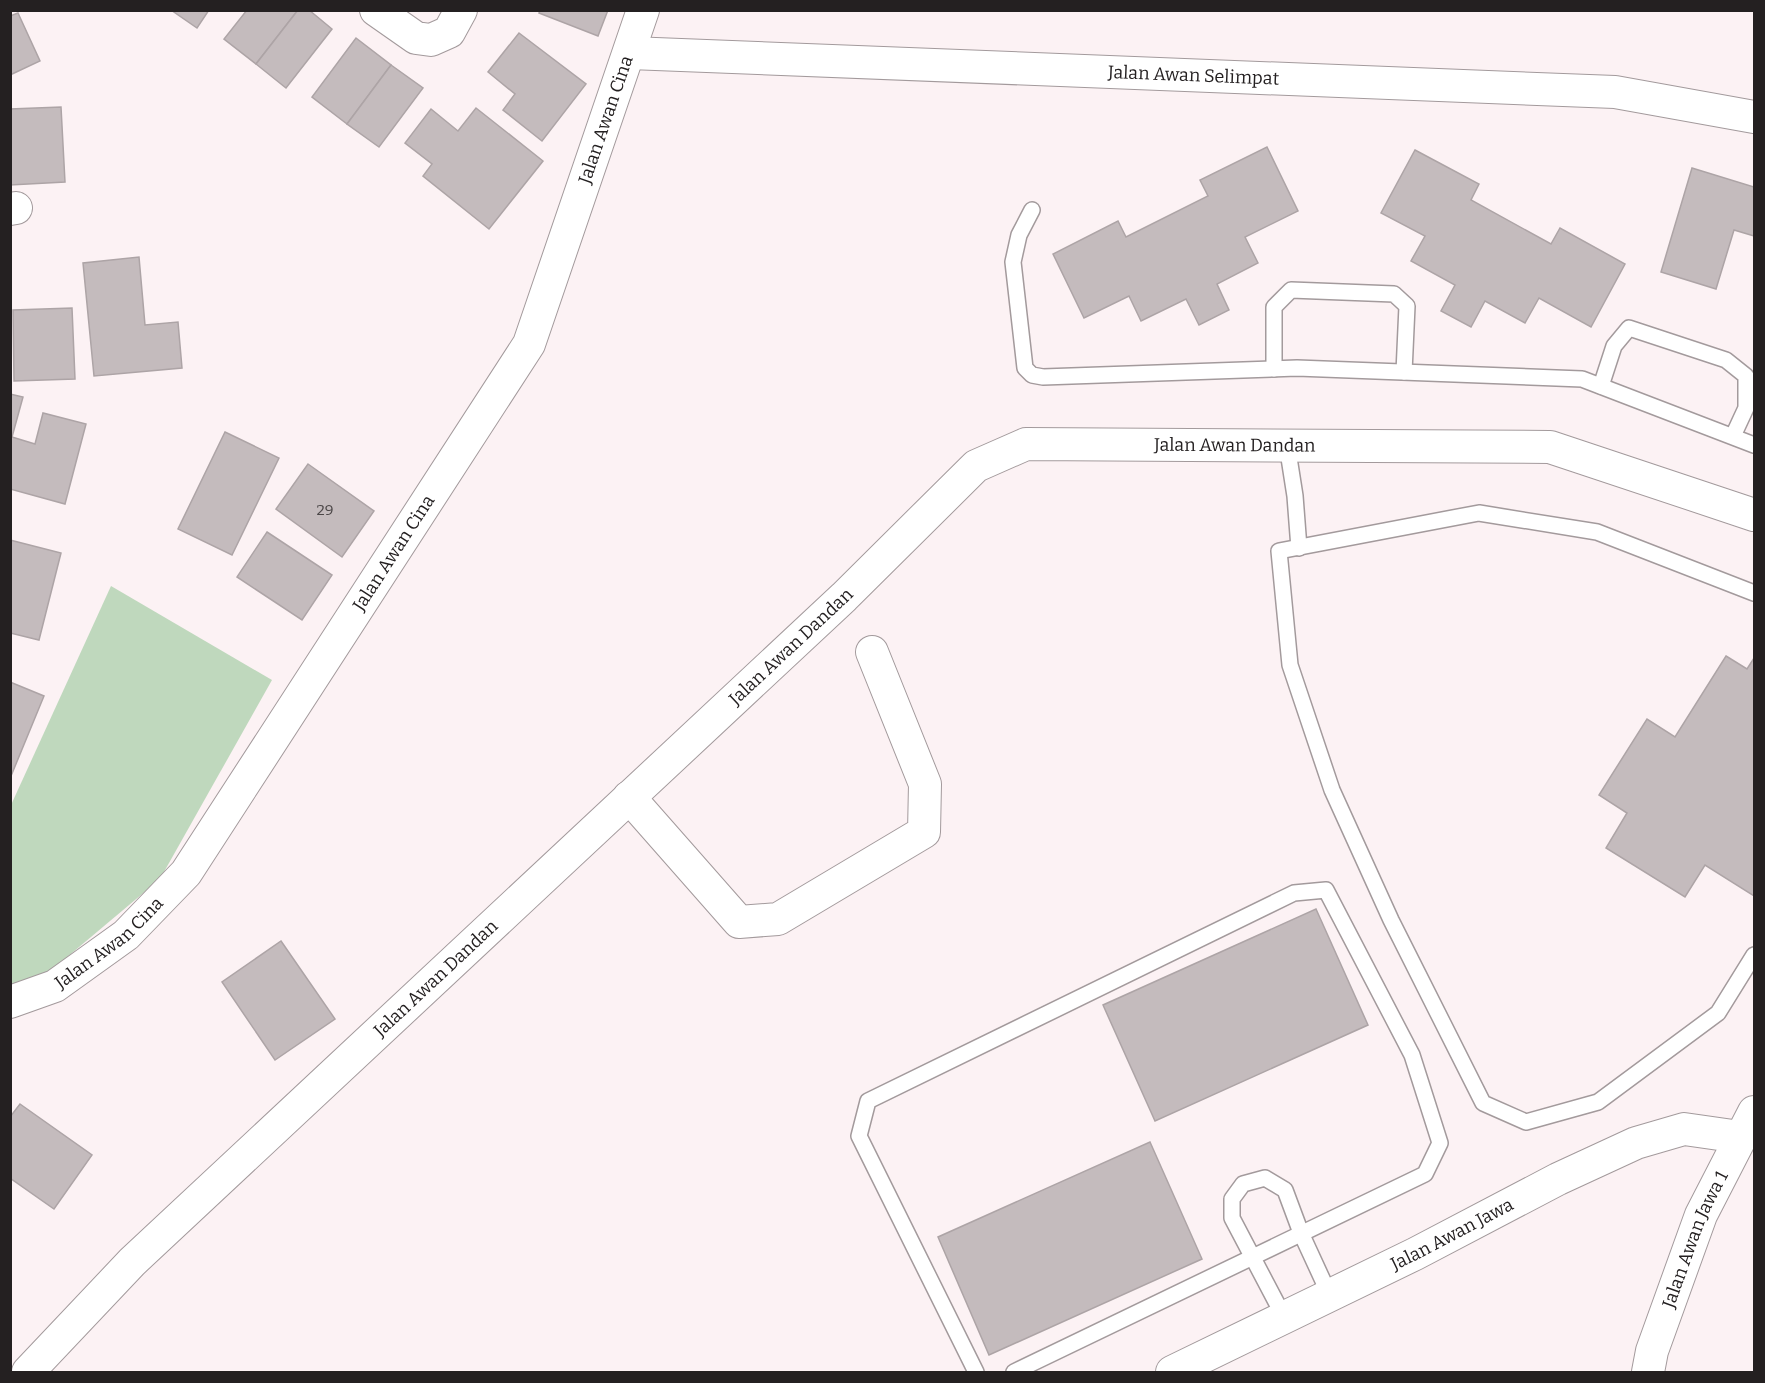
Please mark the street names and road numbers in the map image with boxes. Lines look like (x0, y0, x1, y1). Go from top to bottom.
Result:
street label: Jalan Awan Cina (573, 53, 638, 187)
street label: Jalan Awan Selimpat (1106, 61, 1280, 90)
street label: Jalan Awan Dandan (1153, 434, 1316, 457)
street label: Jalan Awan Cina (347, 491, 439, 616)
street label: Jalan Awan Dandan (724, 583, 858, 710)
street label: Jalan Awan Cina (50, 892, 168, 994)
street label: Jalan Awan Dandan (368, 915, 503, 1042)
street label: Jalan Awan Jawa 1 (1657, 1167, 1733, 1312)
street label: Jalan Awan Jawa (1386, 1193, 1517, 1276)

